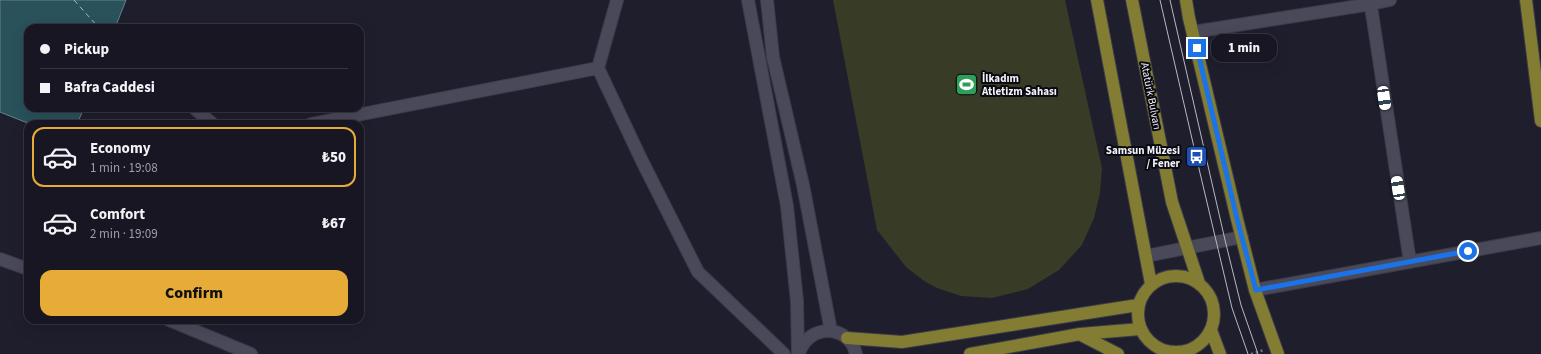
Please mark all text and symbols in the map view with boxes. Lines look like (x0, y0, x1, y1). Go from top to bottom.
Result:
callout: 1 min (1211, 34, 1277, 62)
text: Pickup (64, 39, 109, 60)
route end (1188, 39, 1206, 57)
text: 1 min (1228, 39, 1260, 57)
street label: Atatürk Bulvarı (1137, 61, 1165, 131)
sports icon: İlkadım Atletizm Sahası (953, 71, 979, 97)
place label: İlkadım Atletizm Sahası (981, 71, 1057, 99)
text: Bafra Caddesi (64, 77, 155, 98)
car (1376, 85, 1392, 111)
text: Economy (90, 138, 151, 159)
icon: car (42, 139, 78, 175)
place label: Samsun Müzesi / Fener (1106, 143, 1181, 171)
bus stop icon: Samsun Müzesi / Fener (1183, 143, 1209, 169)
text: ₺50 (322, 147, 346, 168)
text: 1 min · 19:08 (90, 159, 158, 177)
car (1390, 175, 1406, 201)
text: Comfort (90, 204, 145, 225)
icon: car (42, 205, 78, 241)
text: ₺67 (322, 213, 346, 234)
text: 2 min · 19:09 (90, 225, 158, 243)
route start (1459, 242, 1477, 260)
button: Confirm (40, 270, 348, 316)

